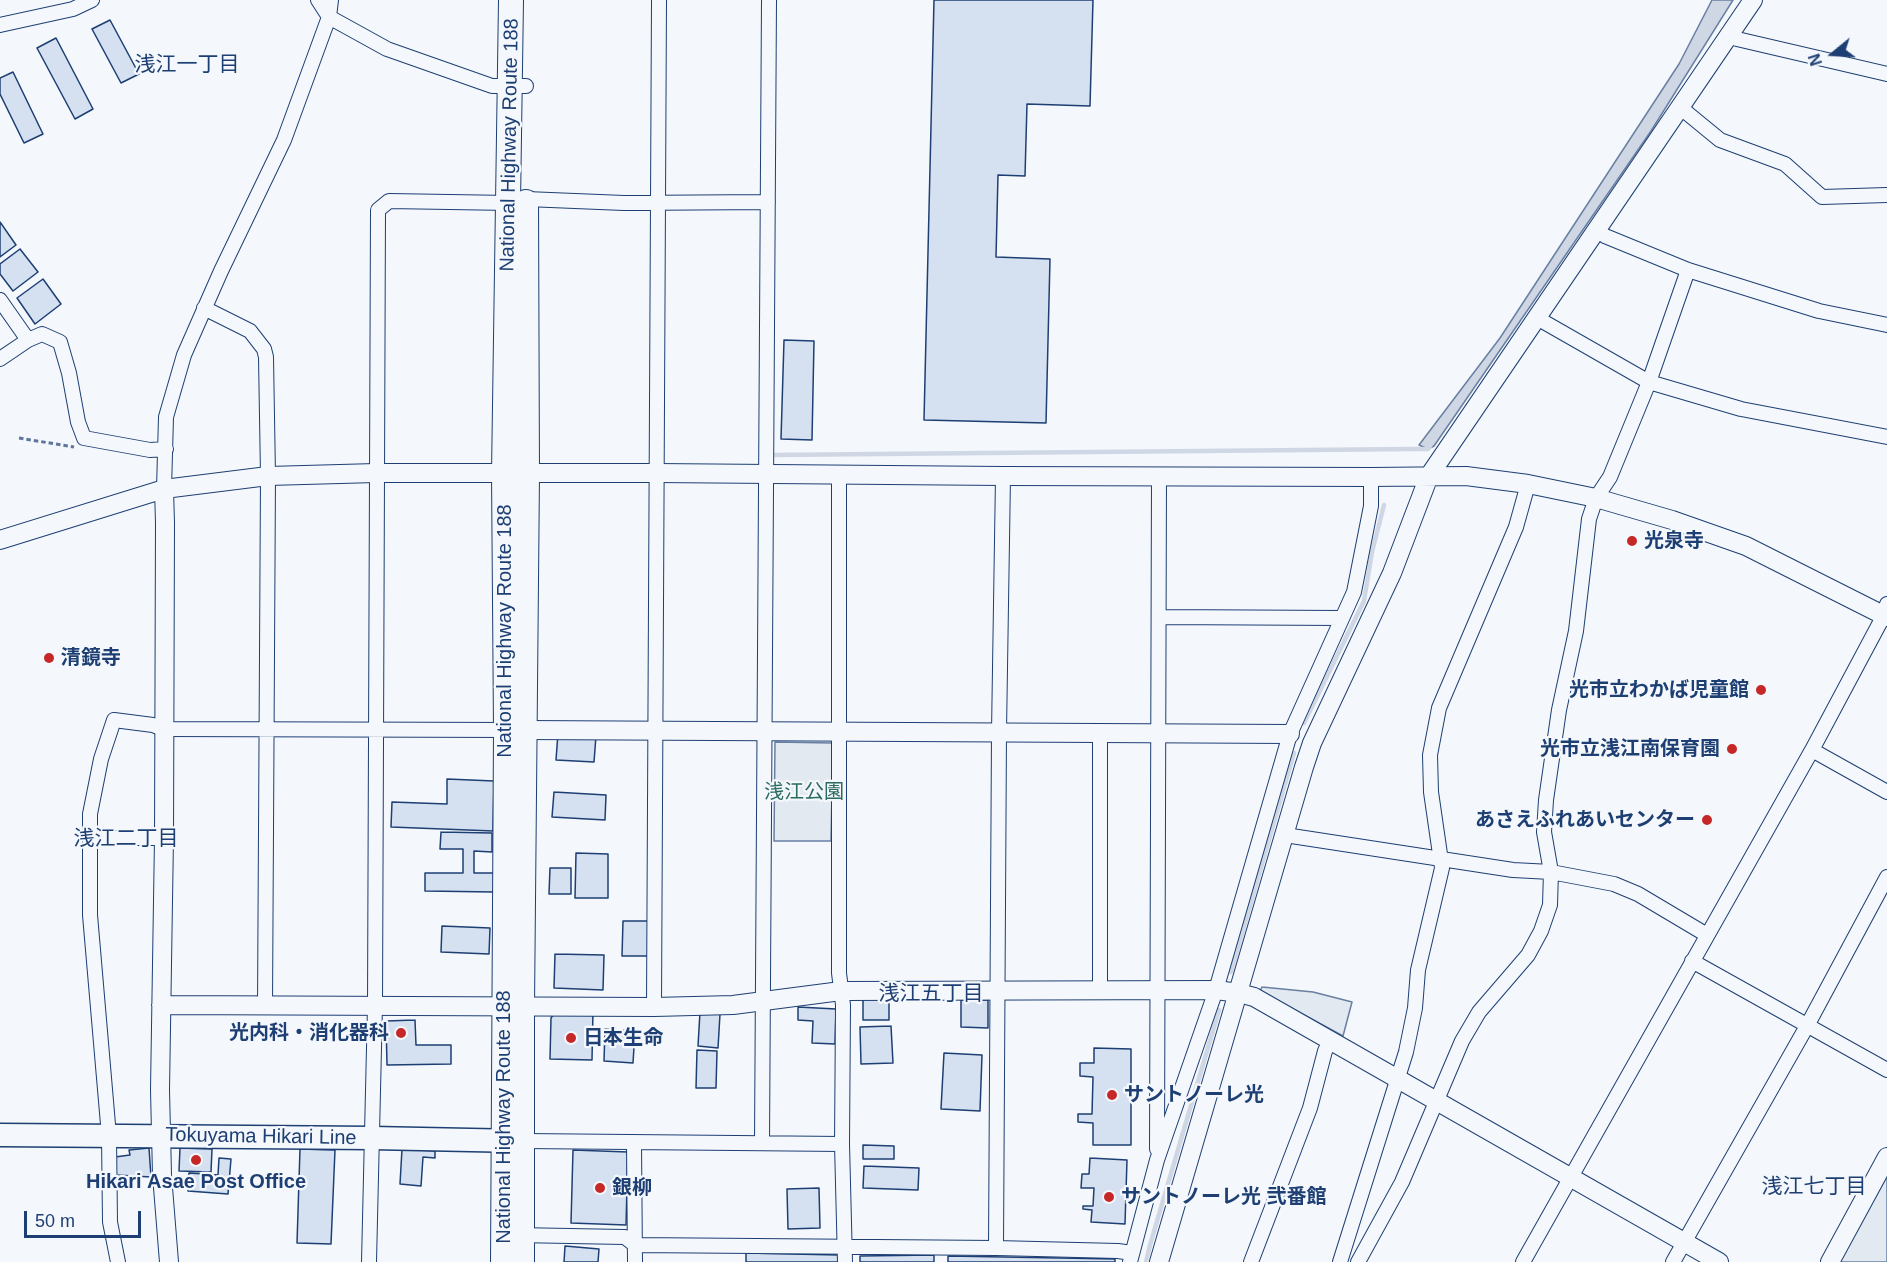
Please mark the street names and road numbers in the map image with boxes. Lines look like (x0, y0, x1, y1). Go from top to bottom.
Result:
street label: National Highway Route 188 (496, 18, 524, 272)
street label: National Highway Route 188 (493, 504, 517, 758)
street label: National Highway Route 188 (492, 990, 516, 1244)
street label: Tokuyama Hikari Line (165, 1123, 357, 1151)

